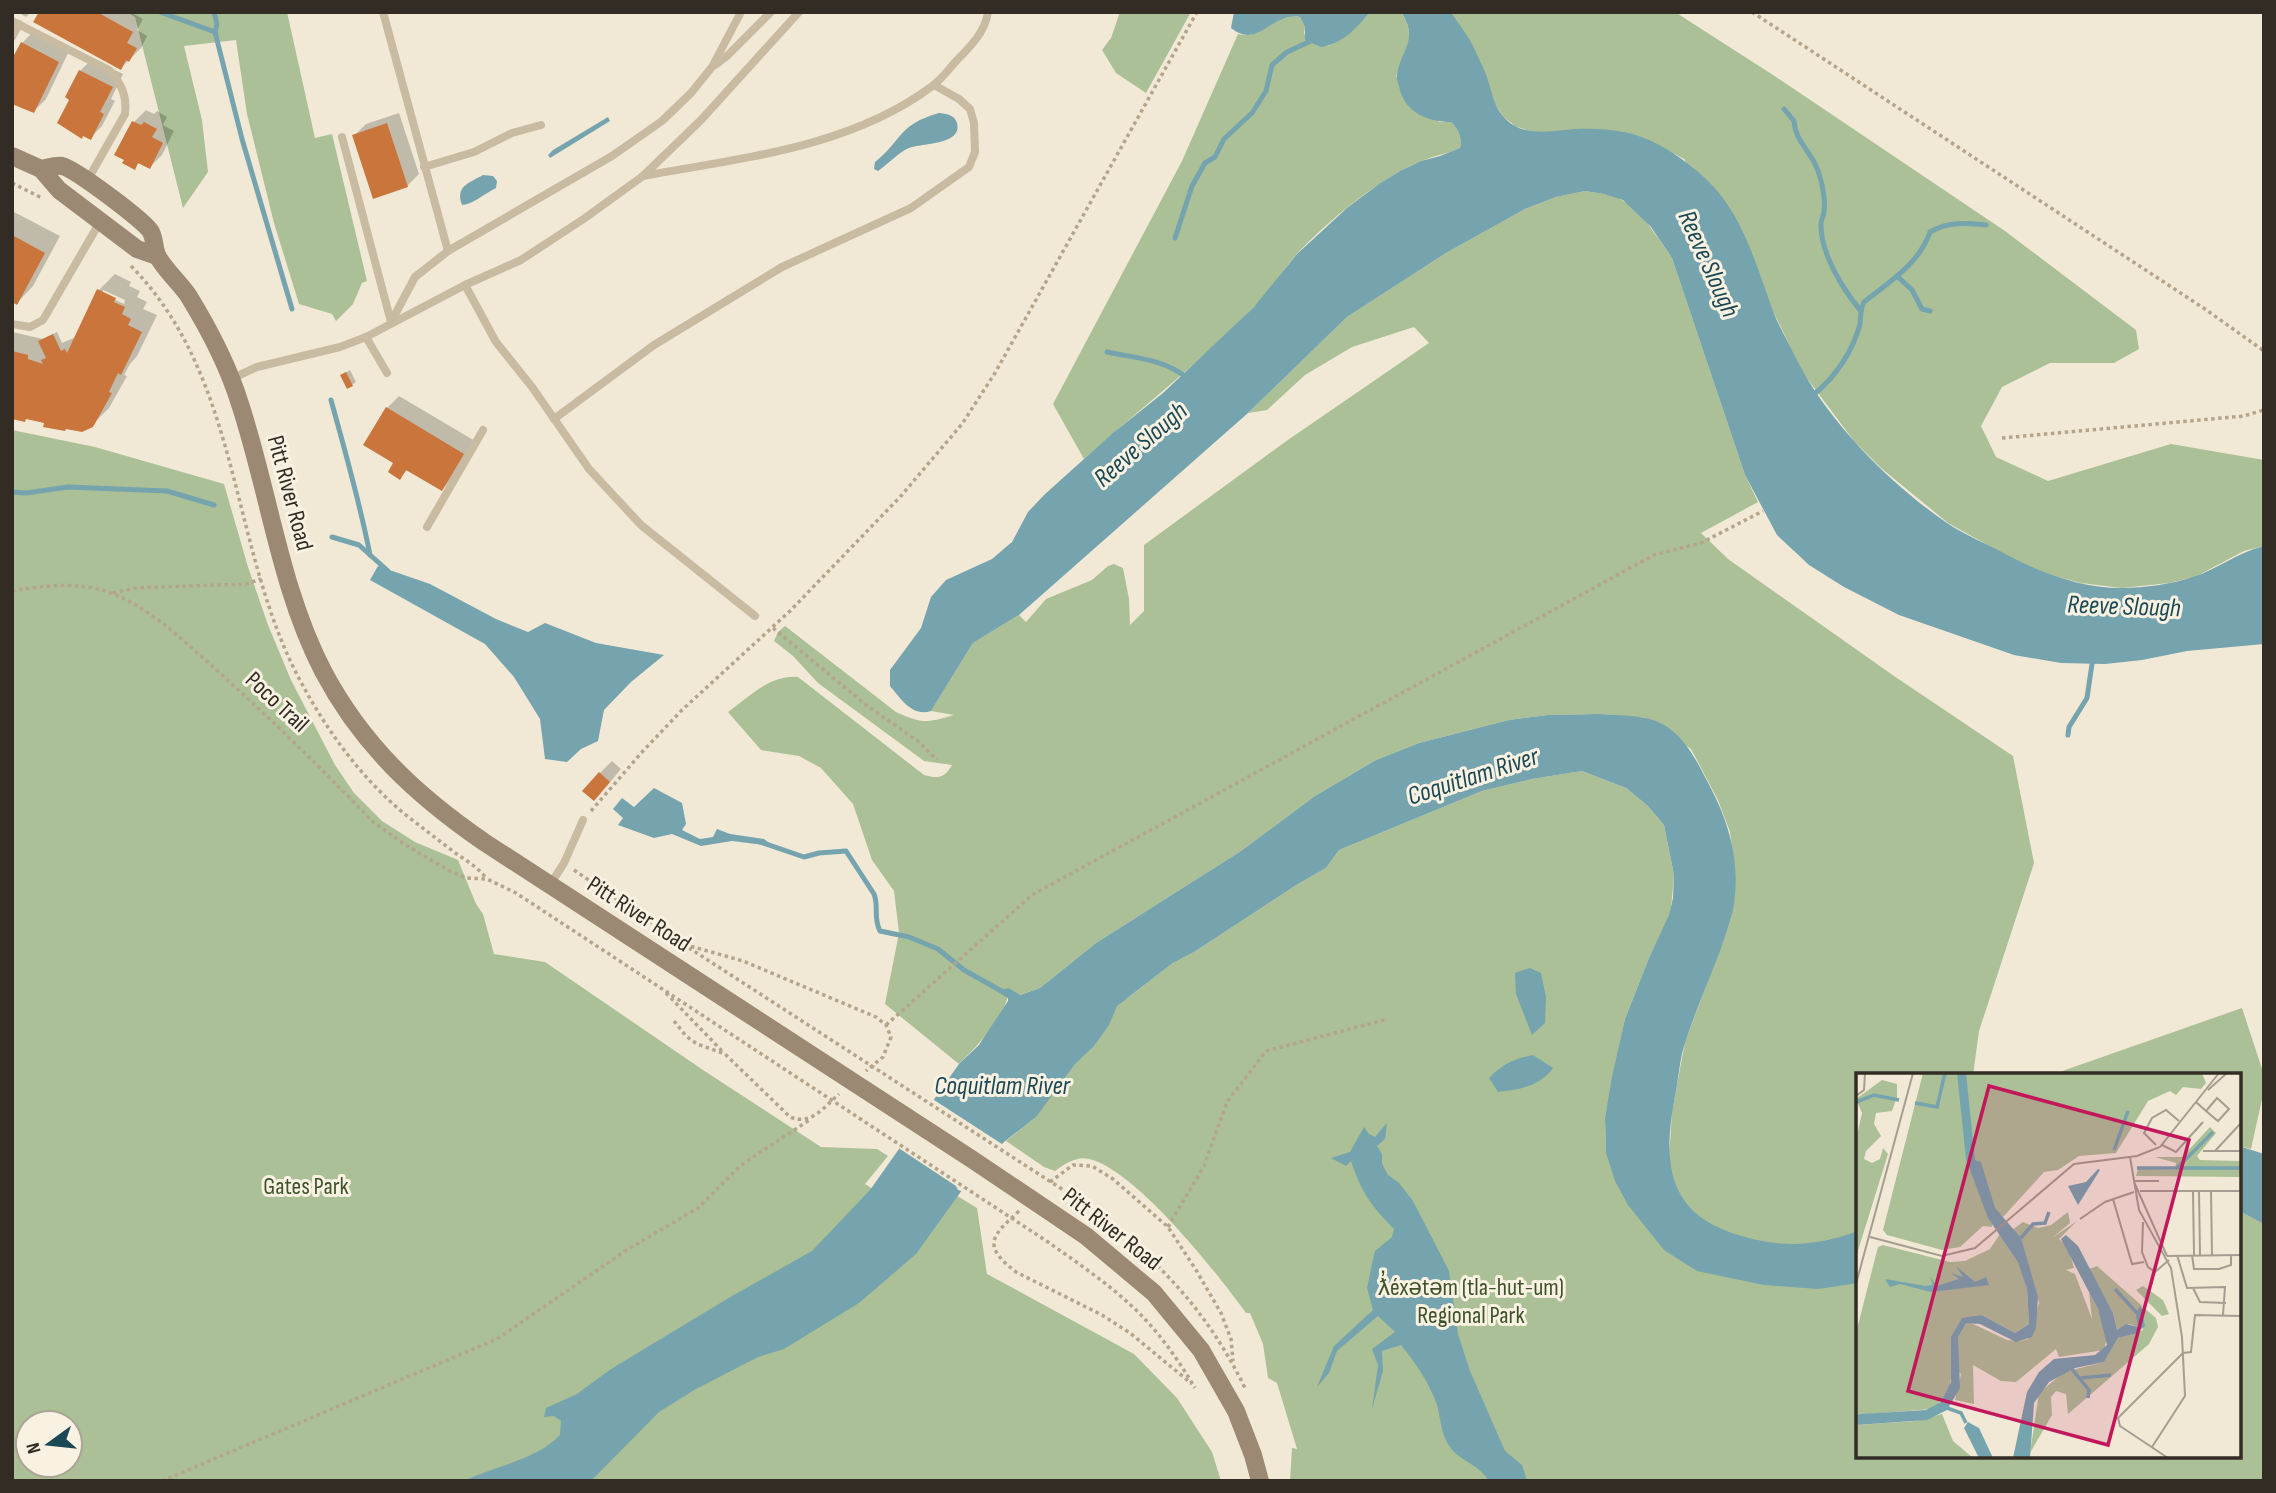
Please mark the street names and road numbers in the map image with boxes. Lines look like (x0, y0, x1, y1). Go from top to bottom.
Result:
street label: Pitt River Road (261, 432, 319, 554)
street label: Poco Trail (239, 665, 315, 739)
street label: Pitt River Road (582, 870, 696, 958)
street label: Pitt River Road (1057, 1181, 1167, 1277)

